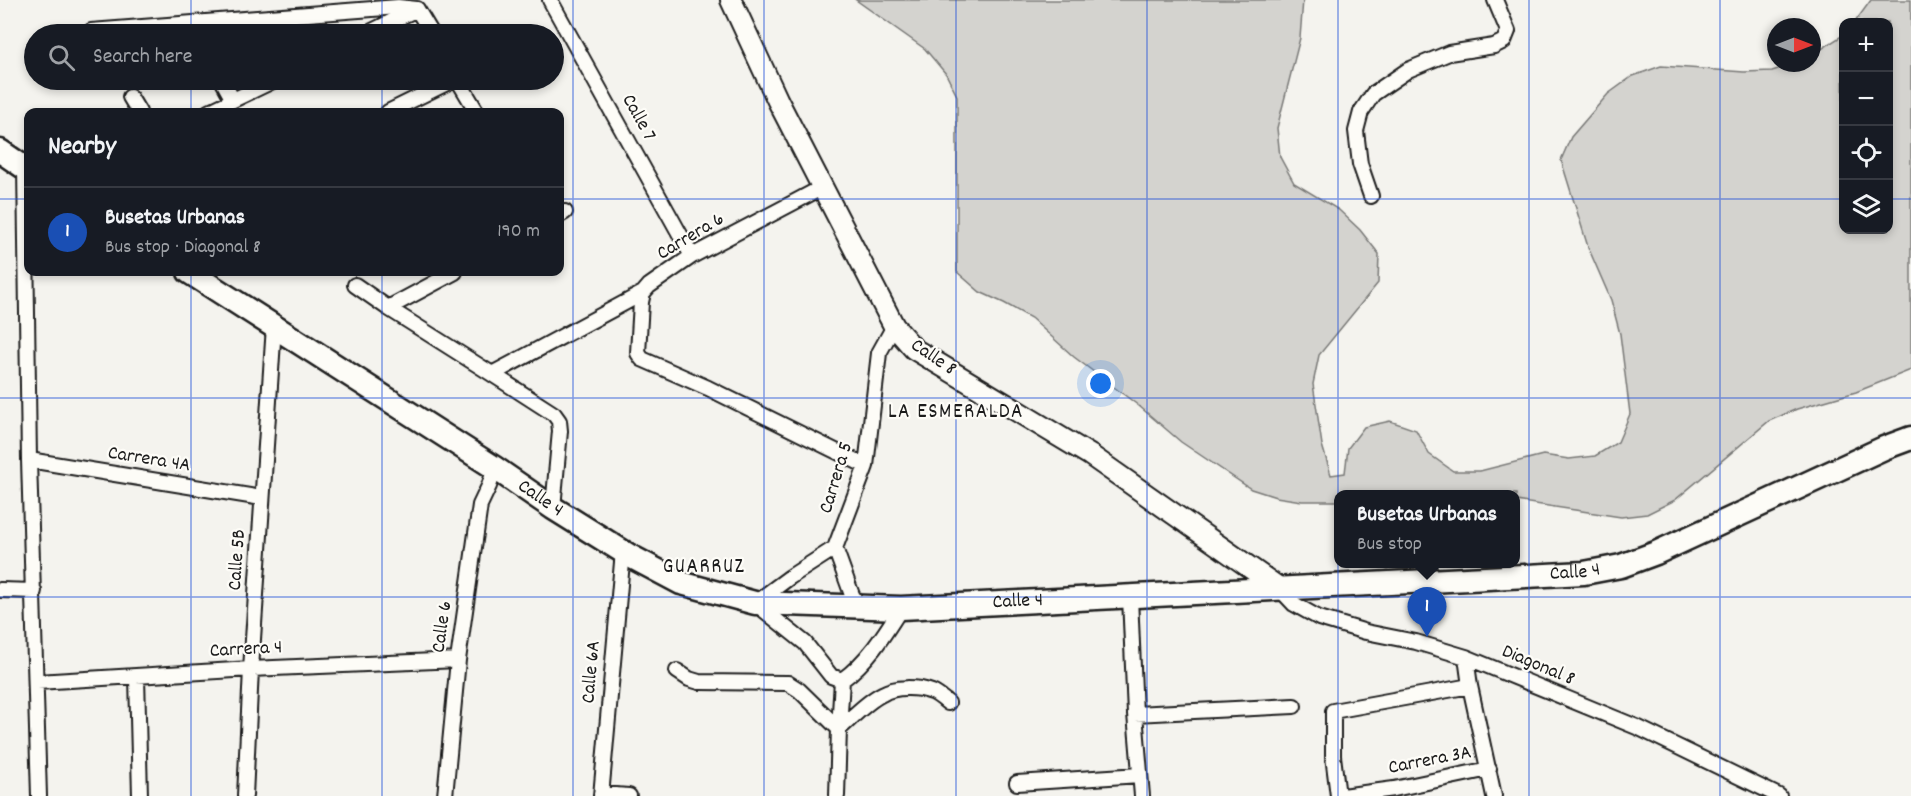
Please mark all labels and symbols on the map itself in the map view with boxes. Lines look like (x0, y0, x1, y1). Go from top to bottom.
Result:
north arrow (1767, 18, 1821, 72)
street label: Calle 7 (614, 89, 662, 147)
street label: Carrera 6 (652, 206, 730, 268)
street label: Calle 8 (904, 332, 962, 384)
your location (1086, 369, 1115, 398)
district label: LA ESMERALDA (888, 398, 1024, 428)
street label: Carrera 5 (813, 439, 861, 517)
street label: Carrera 4A (106, 440, 193, 480)
street label: Calle 4 (511, 473, 568, 525)
street label: Calle 5B (222, 529, 254, 591)
district label: GUARRUZ (663, 553, 745, 583)
street label: Calle 4 (1549, 556, 1603, 589)
street label: Calle 4 (992, 587, 1044, 617)
pin: 1 (1408, 588, 1446, 637)
street label: Calle 6 (426, 599, 460, 655)
street label: Carrera 4 (209, 634, 283, 666)
street label: Diagonal 8 (1497, 638, 1579, 694)
street label: Calle 6A (575, 639, 609, 705)
street label: Carrera 3A (1386, 739, 1474, 783)

